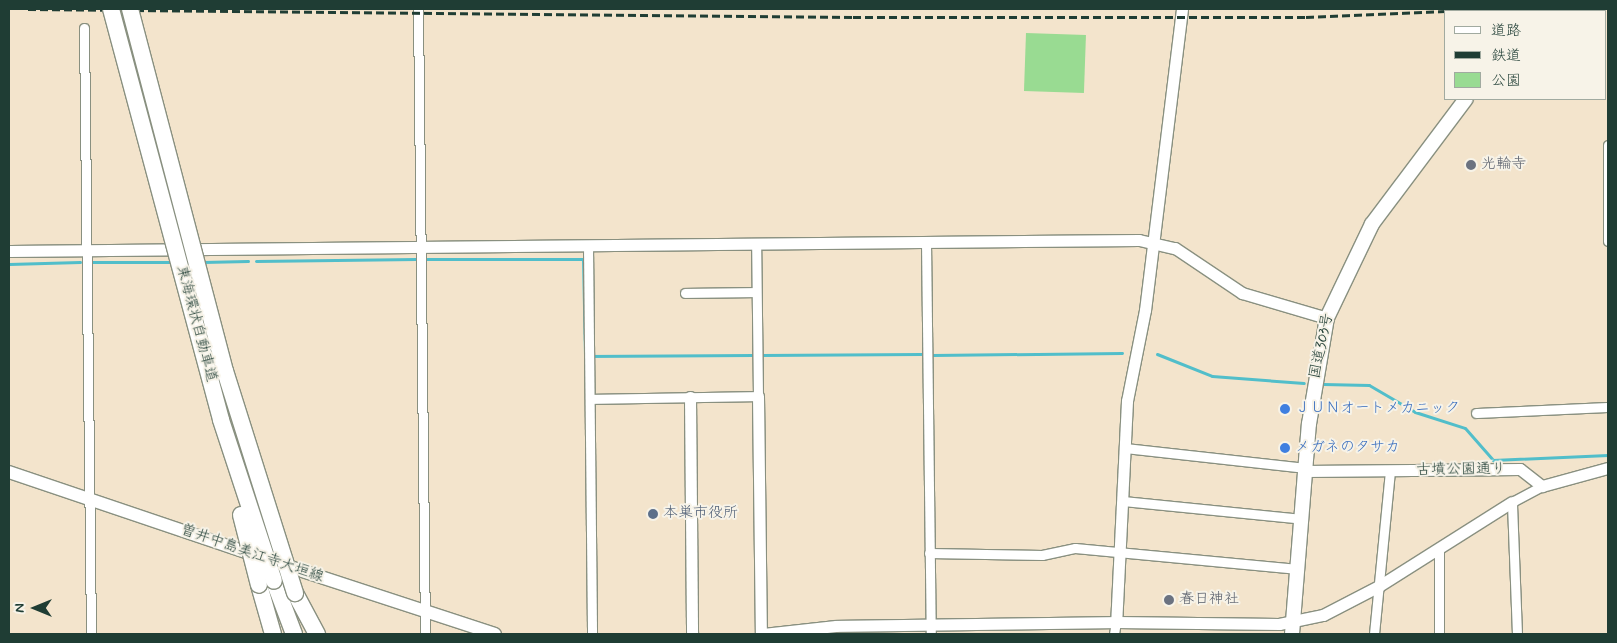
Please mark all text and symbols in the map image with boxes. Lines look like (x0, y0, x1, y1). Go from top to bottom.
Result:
legend (1444, 10, 1607, 100)
text: 道路 (1491, 21, 1521, 41)
text: 鉄道 (1491, 46, 1521, 66)
text: 公園 (1491, 71, 1521, 91)
place label: 光輪寺 (1481, 156, 1526, 174)
marker: 光輪寺 (1465, 159, 1477, 171)
street label: 東海環状自動車道 (172, 264, 220, 384)
street label: 国道303号 (1306, 312, 1338, 380)
place label: ＪＵＮオートメカニック (1295, 400, 1460, 418)
marker: ＪＵＮオートメカニック (1279, 403, 1291, 415)
place label: メガネのタサカ (1295, 439, 1400, 457)
marker: メガネのタサカ (1279, 442, 1291, 454)
street label: 古墳公園通り (1416, 460, 1506, 480)
place label: 本巣市役所 (663, 505, 738, 523)
marker: 本巣市役所 (647, 508, 659, 520)
street label: 曽井中島美江寺大垣線 (178, 521, 326, 587)
north arrow (10, 583, 60, 633)
place label: 春日神社 (1179, 591, 1239, 609)
marker: 春日神社 (1163, 594, 1175, 606)
text: N (11, 603, 29, 613)

